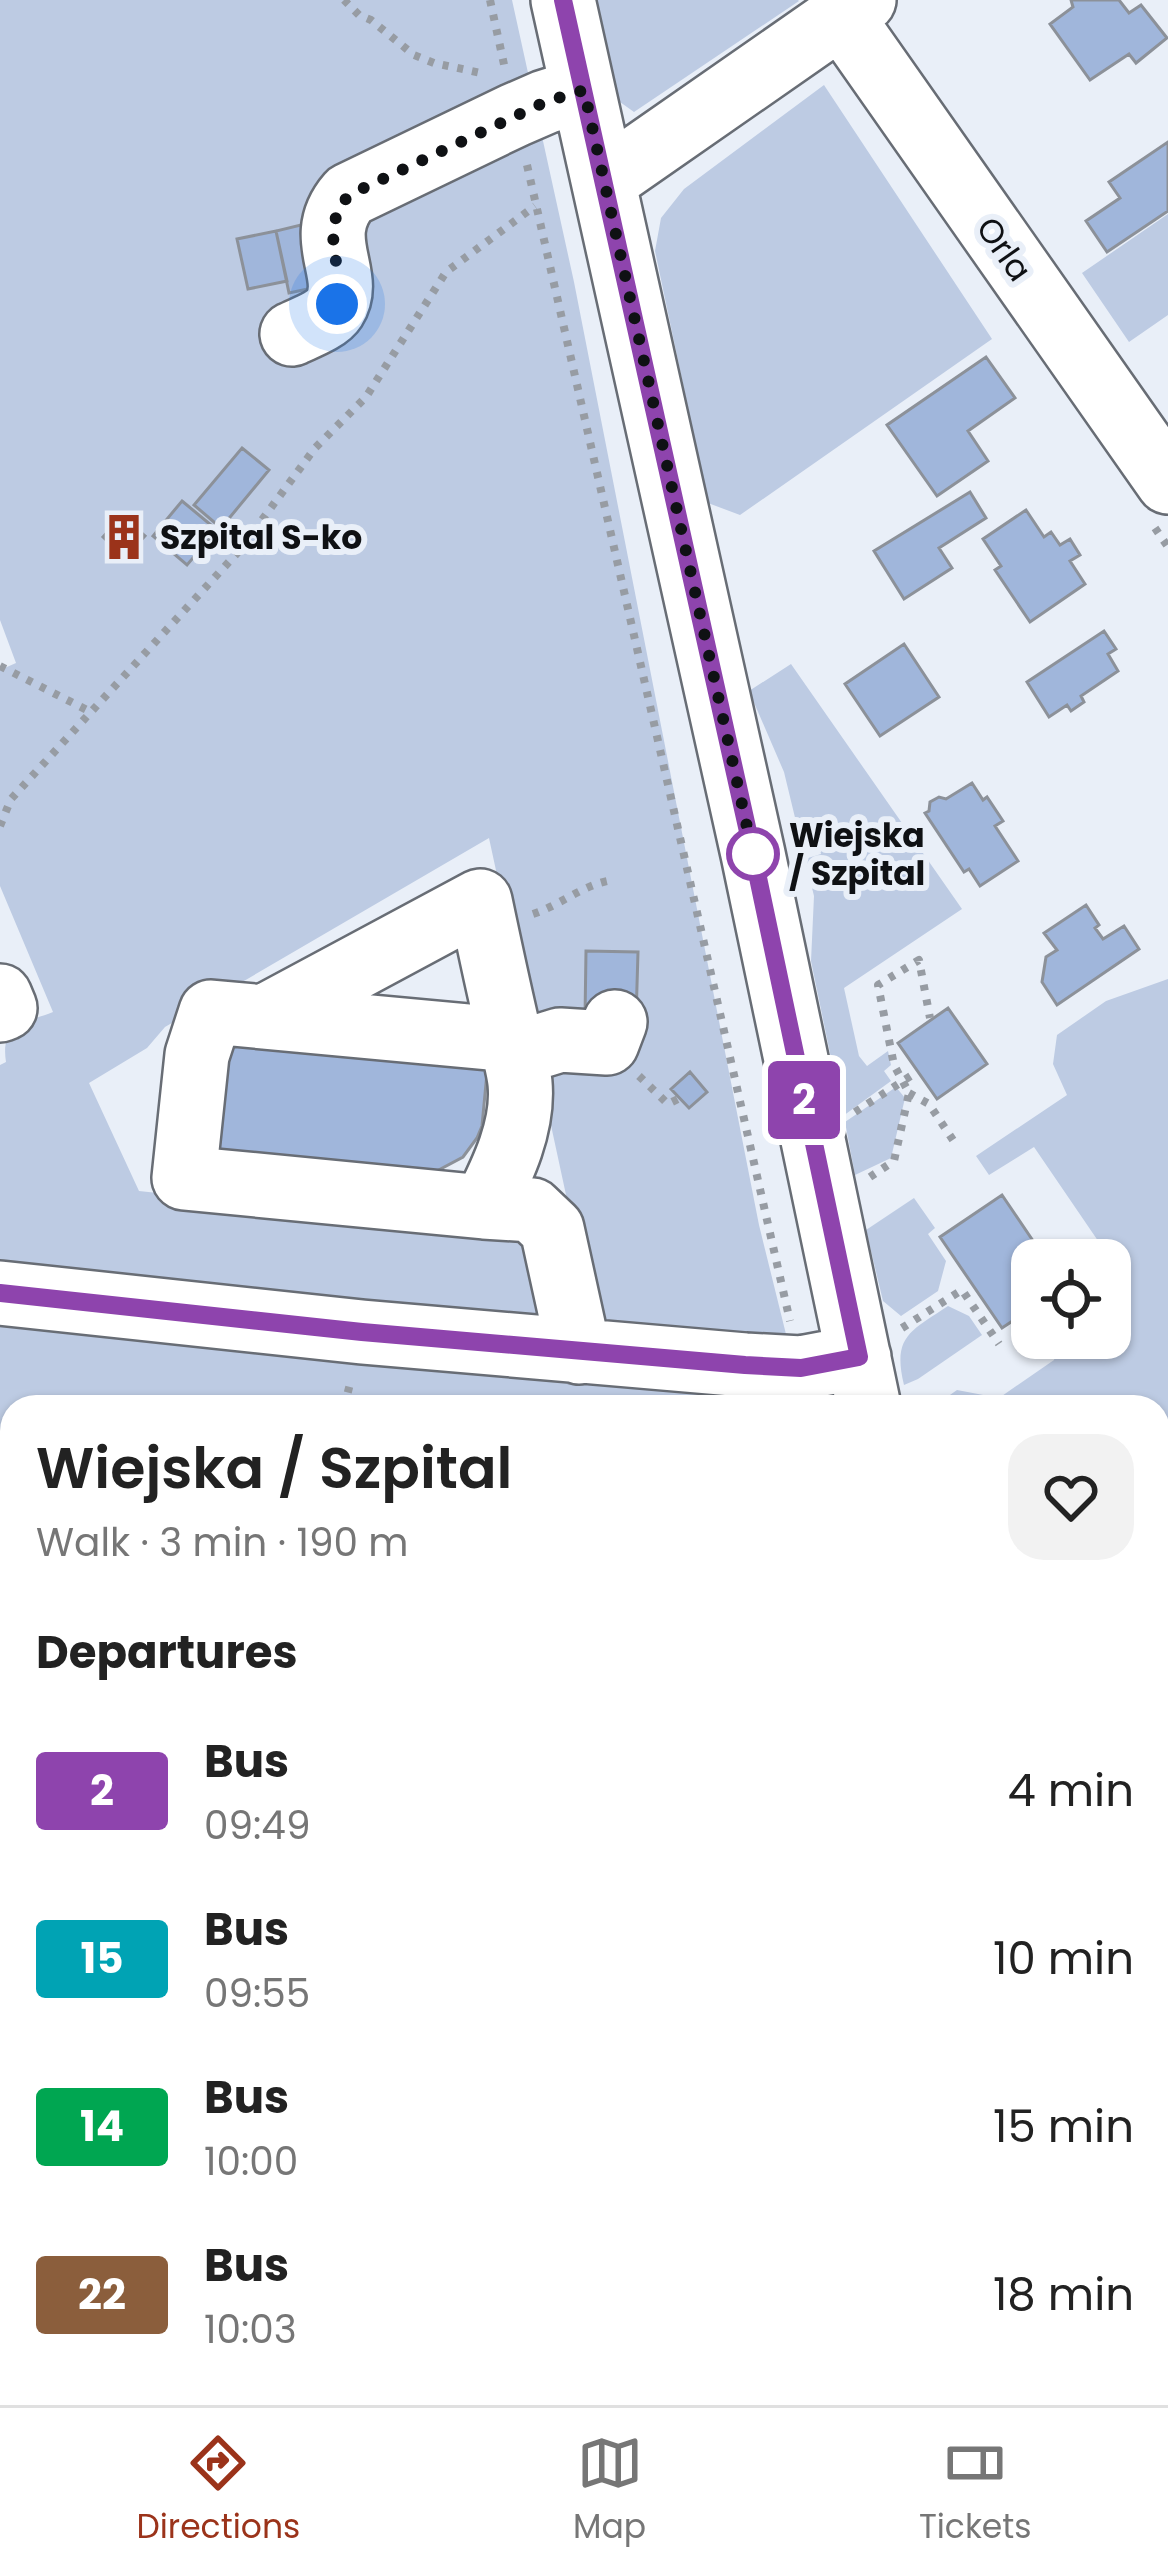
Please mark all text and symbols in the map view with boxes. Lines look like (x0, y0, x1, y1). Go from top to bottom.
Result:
street label: Orla (965, 207, 1043, 291)
your location (307, 274, 367, 334)
building icon: Szpital S-ko (99, 512, 149, 562)
place label: Szpital S-ko (160, 514, 362, 561)
place label: Wiejska / Szpital (789, 812, 925, 897)
marker: Wiejska / Szpital (728, 829, 778, 879)
line badge: 2 (765, 1061, 843, 1139)
text: 2 (792, 1070, 816, 1129)
map controls (1011, 1239, 1131, 1359)
button: locate (1011, 1239, 1131, 1359)
text: Wiejska / Szpital (36, 1428, 512, 1508)
button: heart (1008, 1434, 1134, 1560)
text: Walk · 3 min · 190 m (36, 1515, 409, 1570)
text: Departures (36, 1621, 298, 1684)
text: Bus (204, 1730, 289, 1793)
text: 4 min (1007, 1759, 1134, 1822)
text: 2 (90, 1761, 114, 1820)
text: 09:49 (204, 1798, 310, 1853)
text: Bus (204, 1898, 289, 1961)
text: 10 min (993, 1927, 1134, 1990)
text: 15 (80, 1929, 124, 1988)
text: 09:55 (204, 1966, 310, 2021)
text: Bus (204, 2066, 289, 2129)
text: 15 min (993, 2095, 1134, 2158)
text: 14 (80, 2097, 124, 2156)
text: 10:00 (204, 2134, 298, 2189)
text: Bus (204, 2234, 289, 2297)
text: 18 min (993, 2263, 1134, 2326)
text: 22 (78, 2265, 126, 2324)
text: 10:03 (204, 2302, 297, 2357)
tab: Directions (136, 2430, 300, 2552)
tab: Map (573, 2430, 646, 2552)
tab: Tickets (919, 2430, 1032, 2552)

